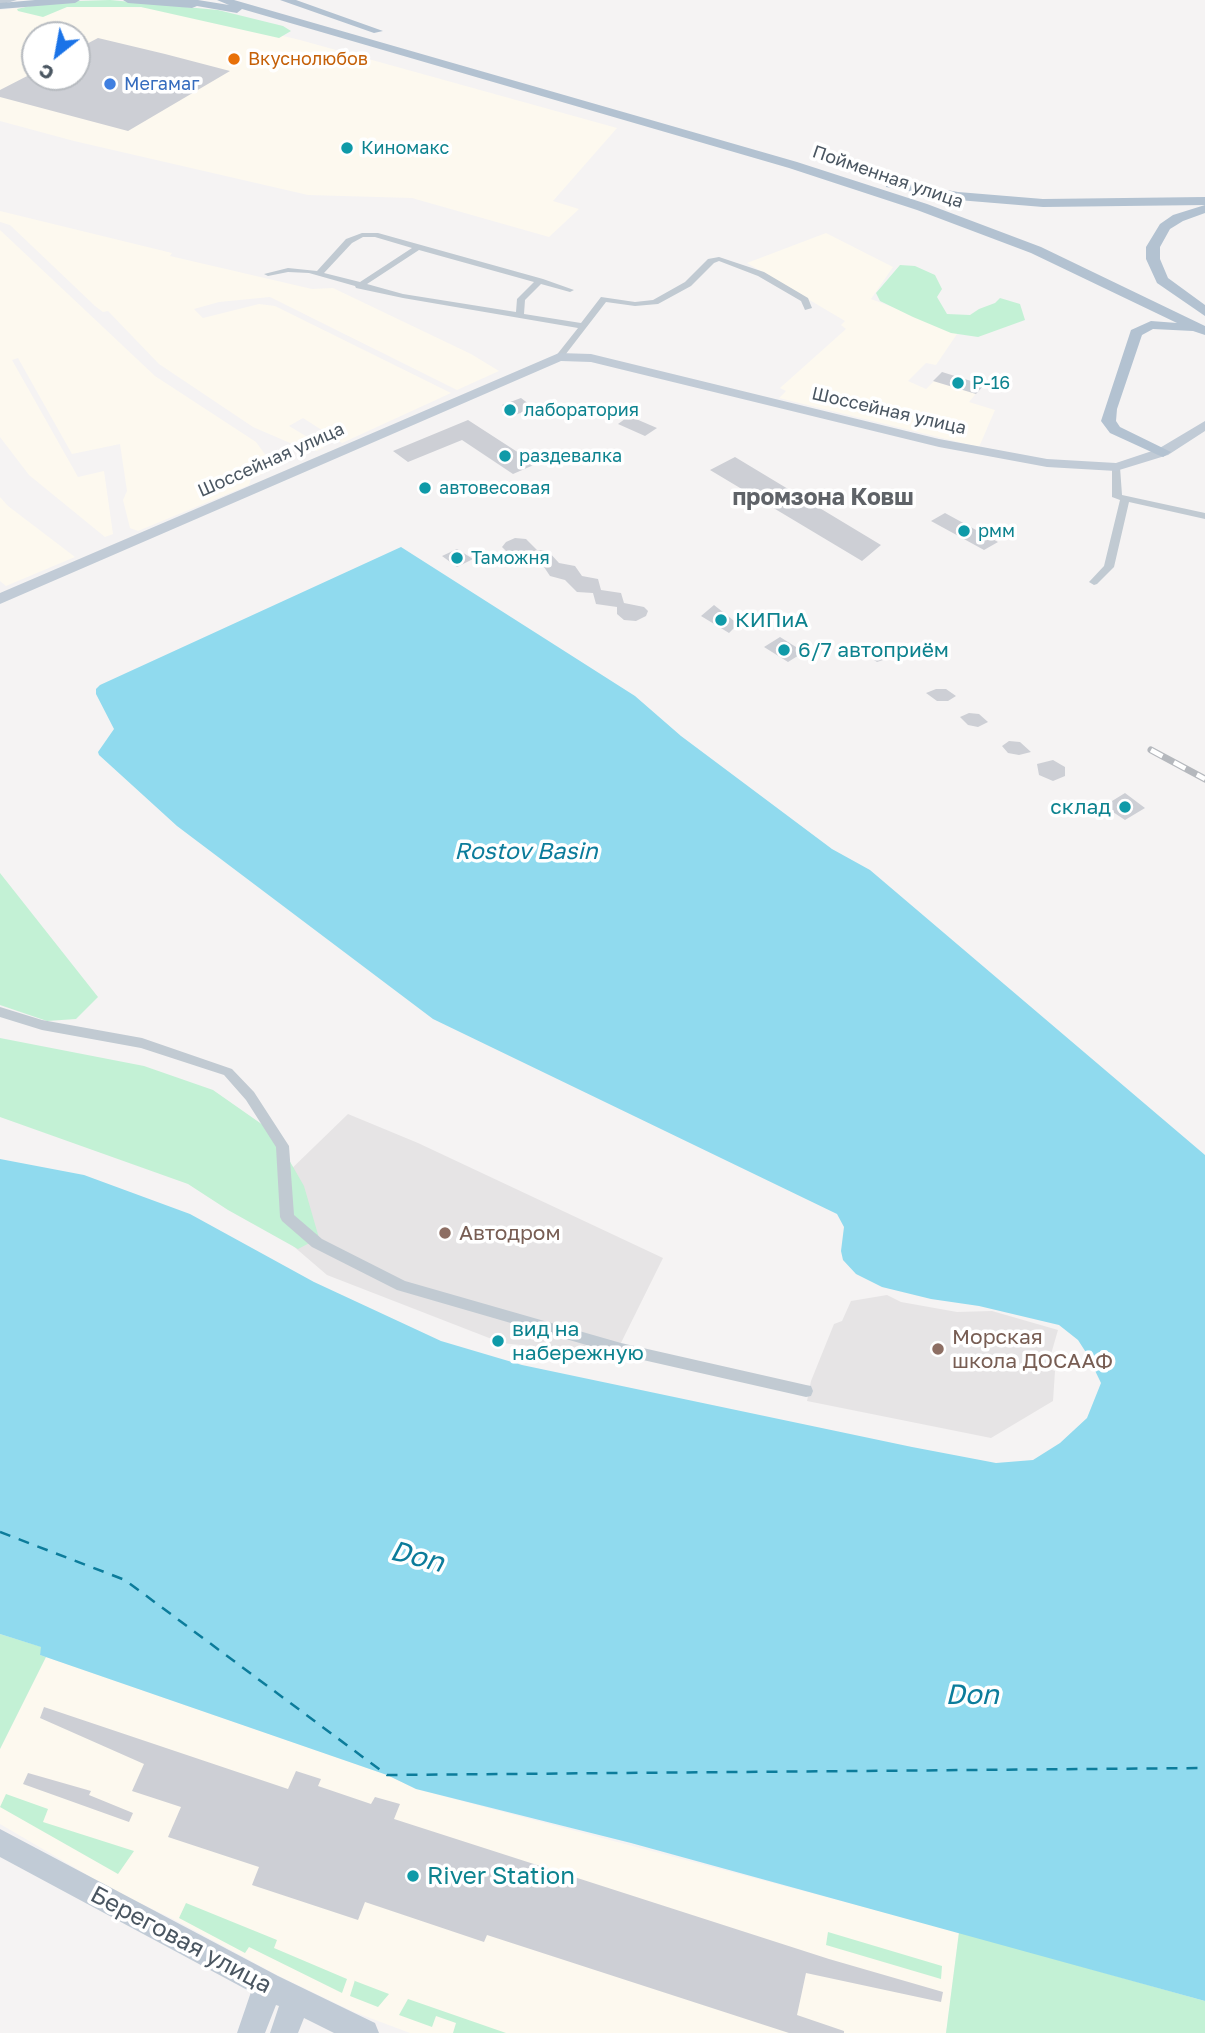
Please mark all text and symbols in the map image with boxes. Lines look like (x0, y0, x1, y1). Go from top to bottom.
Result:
north arrow (21, 21, 91, 91)
place label: Вкуснолюбов (248, 48, 368, 70)
marker: Вкуснолюбов (226, 51, 242, 67)
text: С (34, 59, 58, 86)
place label: Мегамаг (124, 73, 199, 95)
marker: Мегамаг (102, 76, 118, 92)
place label: Киномакс (361, 137, 449, 159)
marker: Киномакс (339, 140, 355, 156)
street label: Пойменная улица (810, 141, 966, 213)
place label: Р-16 (972, 372, 1010, 394)
marker: Р-16 (950, 375, 966, 391)
street label: Шоссейная улица (810, 383, 968, 439)
place label: лаборатория (524, 399, 639, 421)
marker: лаборатория (502, 402, 518, 418)
street label: Шоссейная улица (194, 418, 348, 502)
place label: раздевалка (519, 445, 622, 467)
marker: раздевалка (497, 448, 513, 464)
place label: автовесовая (439, 477, 550, 499)
marker: автовесовая (417, 480, 433, 496)
district label: промзона Ковш (733, 484, 913, 512)
place label: рмм (978, 520, 1015, 542)
marker: рмм (956, 523, 972, 539)
place label: Таможня (471, 547, 550, 569)
marker: Таможня (449, 550, 465, 566)
place label: КИПиА (735, 607, 808, 633)
marker: КИПиА (713, 612, 729, 628)
place label: 6/7 автоприём (798, 637, 949, 663)
marker: 6/7 автоприём (776, 642, 792, 658)
place label: склад (1050, 794, 1111, 820)
marker: склад (1117, 799, 1133, 815)
water label: Rostov Basin (454, 838, 598, 866)
place label: Автодром (459, 1220, 561, 1246)
marker: Автодром (437, 1225, 453, 1241)
place label: вид на набережную (512, 1316, 644, 1366)
place label: Морская школа ДОСААФ (952, 1324, 1113, 1374)
marker: вид на набережную (490, 1333, 506, 1349)
marker: Морская школа ДОСААФ (930, 1341, 946, 1357)
water label: Don (387, 1534, 447, 1580)
water label: Don (945, 1678, 999, 1712)
place label: River Station (427, 1862, 575, 1890)
marker: River Station (405, 1868, 421, 1884)
street label: Береговая улица (86, 1880, 276, 2000)

